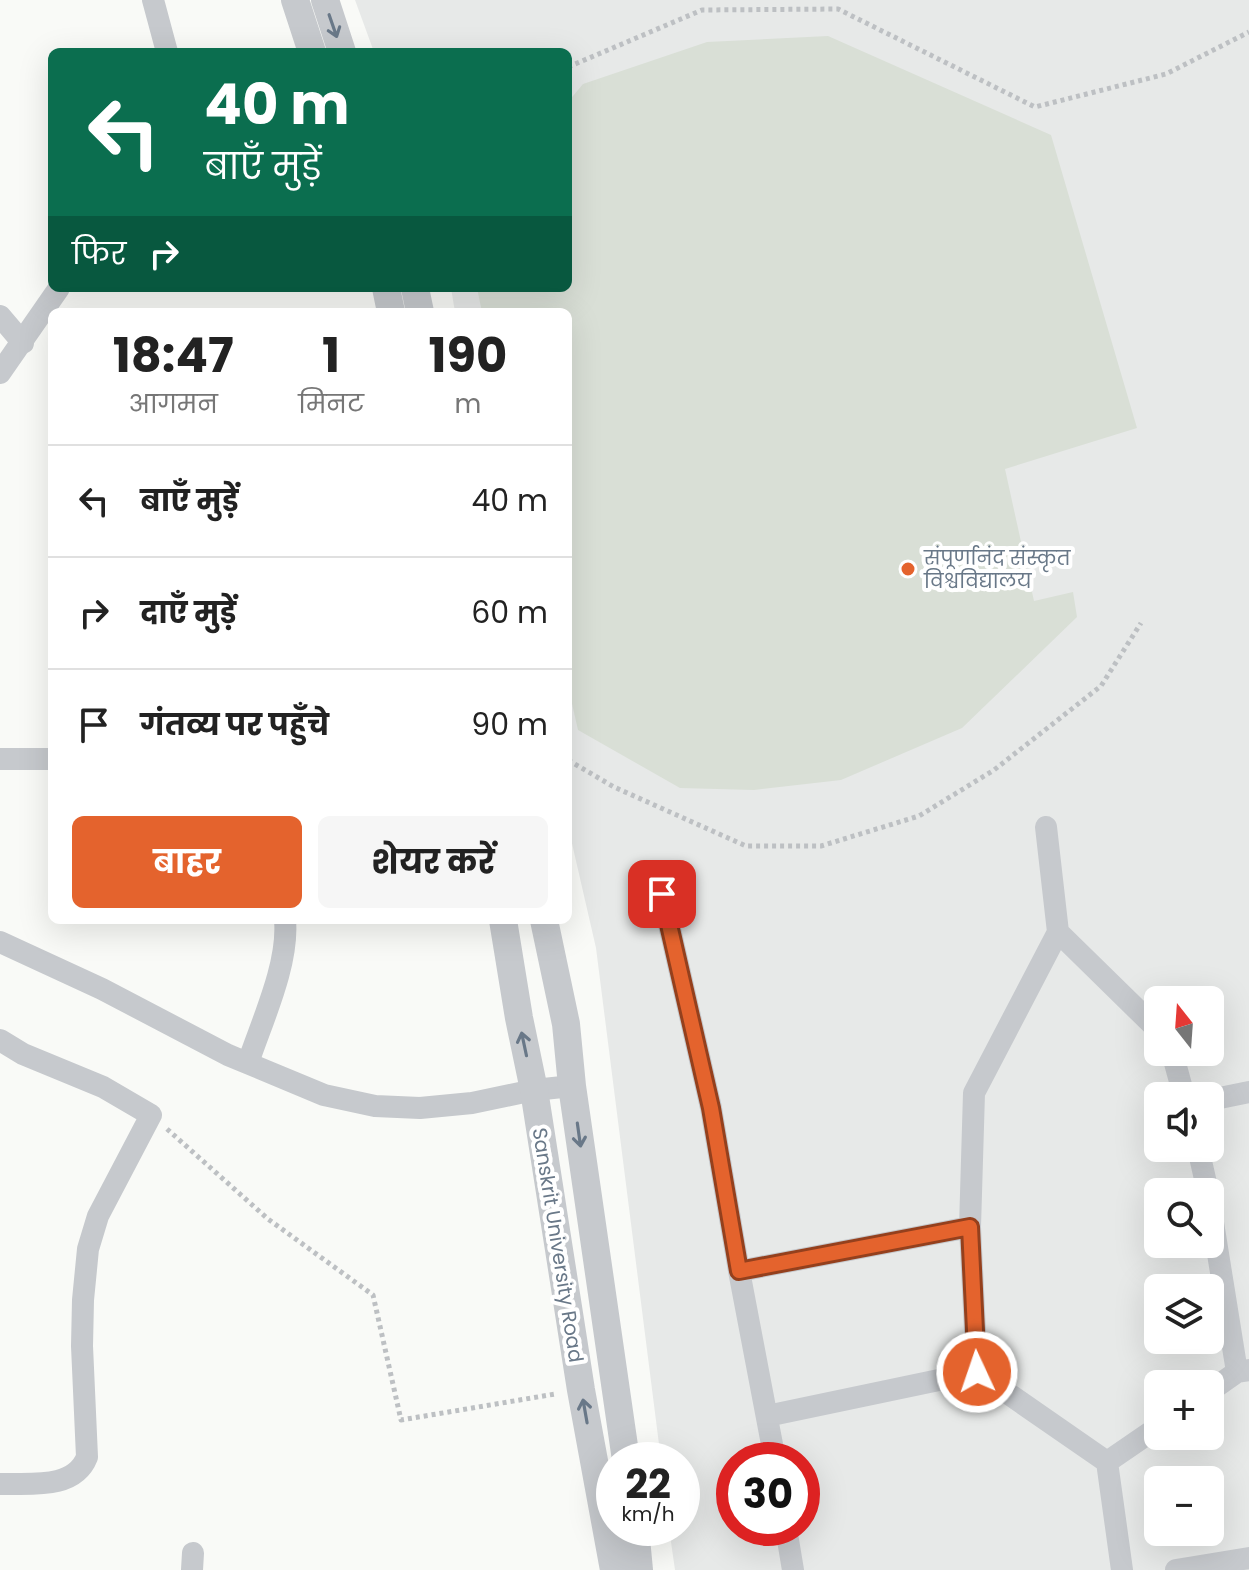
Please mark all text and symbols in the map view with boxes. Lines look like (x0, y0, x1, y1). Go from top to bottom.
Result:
one-way arrow (327, 13, 342, 38)
text: 40 m (204, 65, 350, 144)
icon: left (72, 80, 176, 184)
text: बाएँ मुड़ें (204, 141, 321, 192)
text: फिर (72, 232, 126, 275)
icon: right (142, 232, 186, 276)
text: 18:47 (113, 322, 234, 389)
text: 1 (322, 322, 340, 389)
text: 190 (428, 322, 507, 389)
text: आगमन (128, 386, 218, 422)
text: मिनट (298, 386, 364, 422)
text: m (454, 386, 481, 422)
icon: left (72, 479, 116, 523)
text: बाएँ मुड़ें (140, 479, 238, 522)
text: 40 m (471, 479, 548, 522)
place label: संपूर्णानंद संस्कृत विश्वविद्यालय (923, 544, 1072, 595)
marker: संपूर्णानंद संस्कृत विश्वविद्यालय (899, 560, 917, 578)
icon: right (72, 591, 116, 635)
text: दाएँ मुड़ें (140, 591, 236, 634)
text: 60 m (471, 591, 548, 634)
icon: arrive (72, 703, 116, 747)
text: गंतव्य पर पहुँचे (140, 703, 329, 746)
text: 90 m (471, 703, 548, 746)
button: बाहर (72, 816, 302, 908)
button: शेयर करें (318, 816, 548, 908)
pin (628, 860, 696, 928)
icon: arrive (640, 872, 684, 916)
north arrow (1144, 986, 1224, 1066)
map controls (1144, 986, 1224, 1546)
one-way arrow (516, 1031, 531, 1057)
button: sound (1144, 1082, 1224, 1162)
one-way arrow (572, 1122, 587, 1147)
street label: Sanskrit University Road (526, 1126, 590, 1364)
button: search (1144, 1178, 1224, 1258)
button: layers (1144, 1274, 1224, 1354)
position arrow (935, 1330, 1019, 1414)
button: + (1144, 1370, 1224, 1450)
one-way arrow (576, 1398, 591, 1424)
speed limit sign: 30 (716, 1442, 820, 1546)
text: 22 (625, 1456, 671, 1512)
button: − (1144, 1466, 1224, 1546)
text: km/h (621, 1500, 675, 1528)

